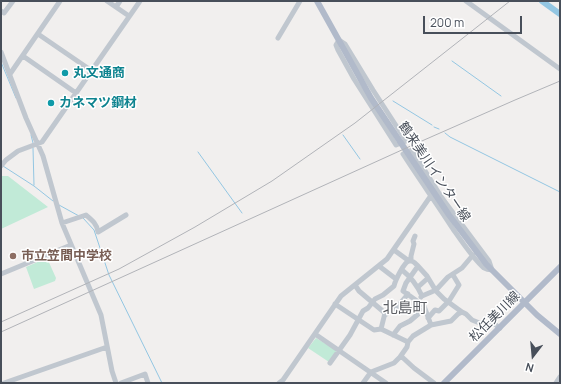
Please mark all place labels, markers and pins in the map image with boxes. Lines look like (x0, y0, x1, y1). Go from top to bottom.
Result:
place label: 丸文通商 (73, 65, 125, 81)
marker: 丸文通商 (60, 68, 70, 78)
place label: カネマツ鋼材 (59, 95, 137, 111)
marker: カネマツ鋼材 (46, 98, 56, 108)
place label: 市立笠間中学校 (21, 248, 112, 264)
marker: 市立笠間中学校 (8, 251, 18, 261)

